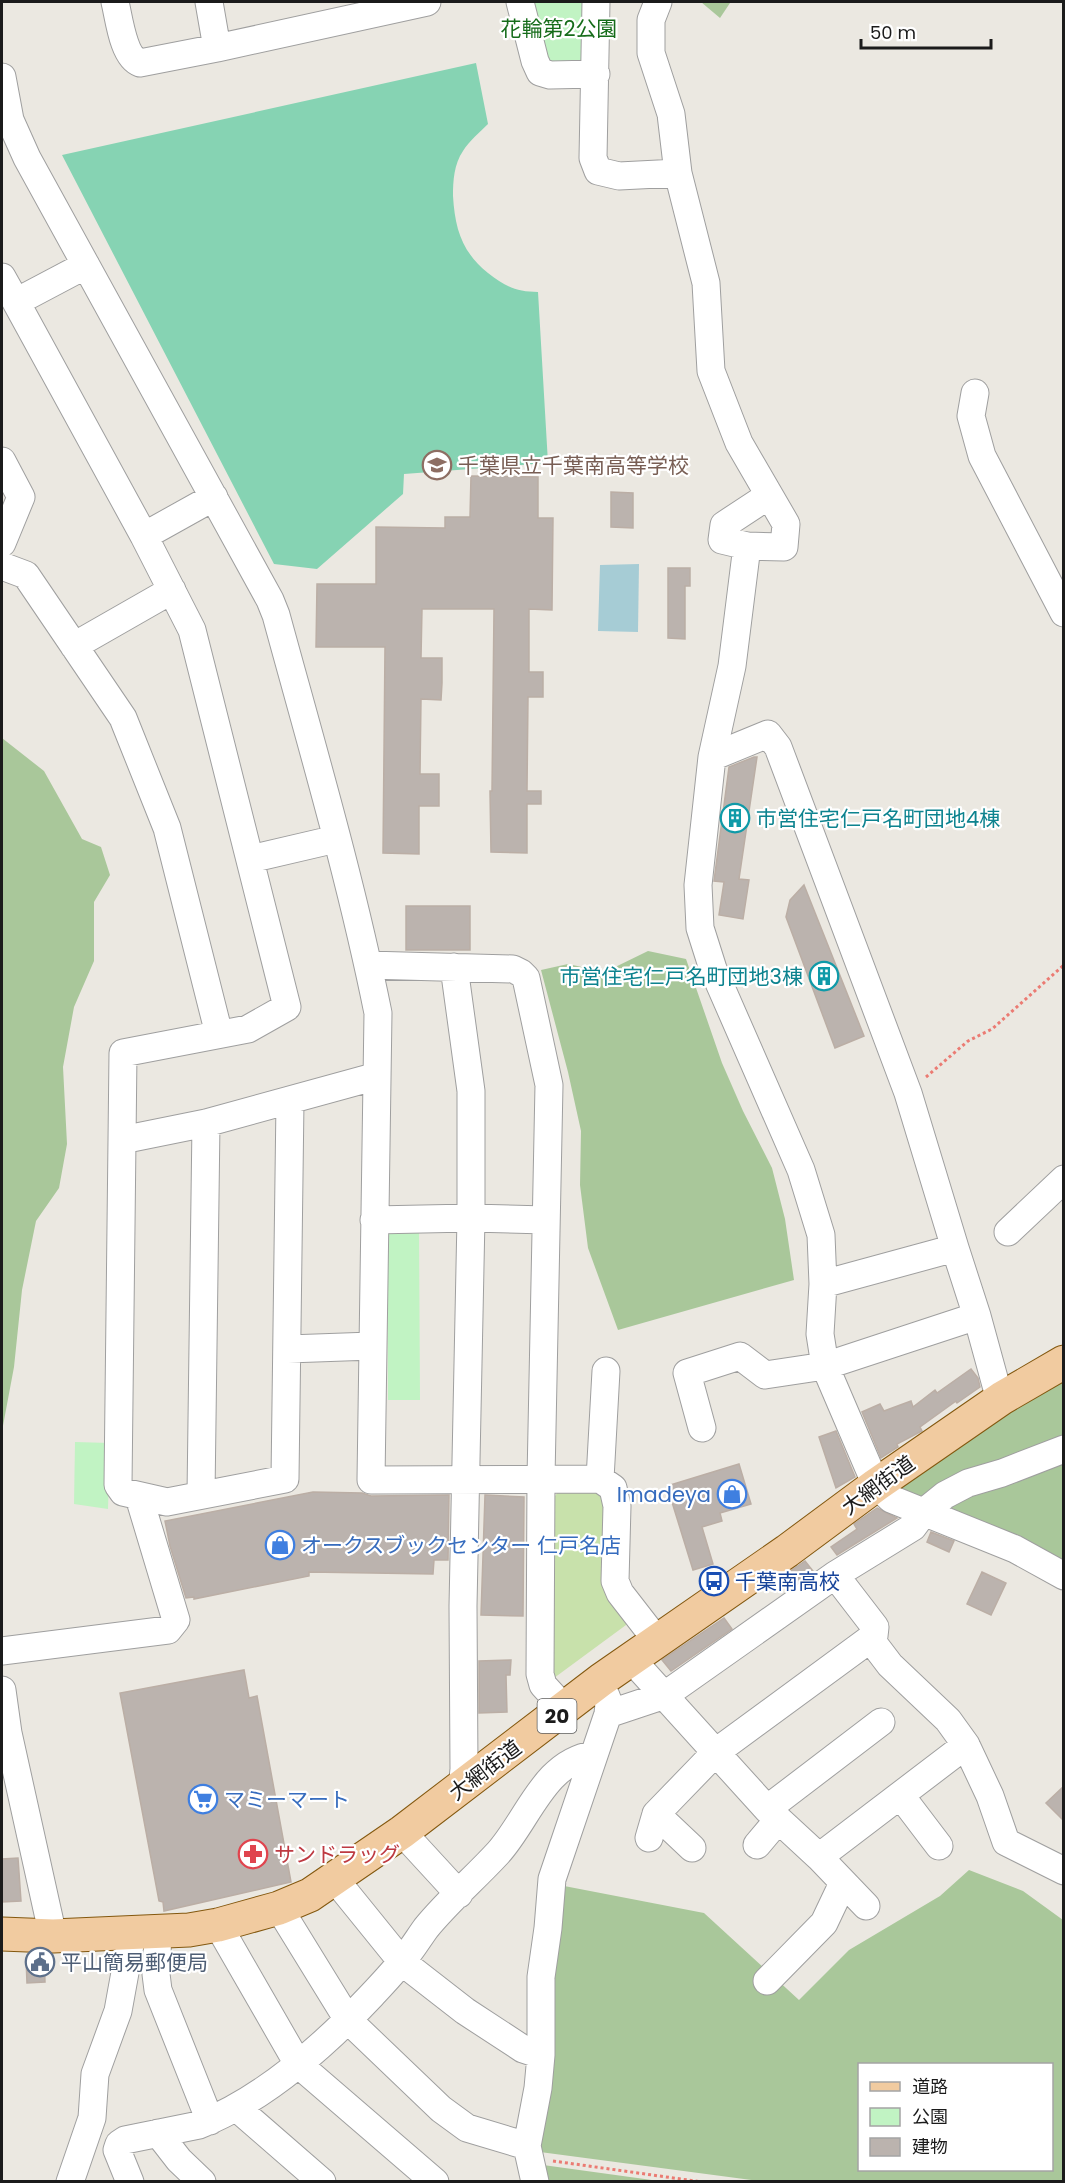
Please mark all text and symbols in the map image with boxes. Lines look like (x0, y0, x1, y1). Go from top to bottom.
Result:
scale bar (861, 12, 992, 50)
park label: 花輪第2公園 (500, 14, 618, 43)
text: 50 m (870, 20, 916, 45)
school or university icon: 千葉県立千葉南高等学校 (421, 449, 453, 481)
place label: 千葉県立千葉南高等学校 (458, 451, 689, 480)
building icon: 市営住宅仁戸名町団地4棟 (719, 802, 751, 834)
place label: 市営住宅仁戸名町団地4棟 (756, 804, 1000, 833)
building icon: 市営住宅仁戸名町団地3棟 (808, 960, 840, 992)
place label: 市営住宅仁戸名町団地3棟 (560, 962, 803, 991)
street label: 大網街道 (835, 1449, 921, 1521)
shop icon: Imadeya (716, 1478, 748, 1510)
place label: Imadeya (617, 1480, 711, 1509)
shop icon: オークスブックセンター 仁戸名店 (264, 1529, 296, 1561)
place label: オークスブックセンター 仁戸名店 (301, 1531, 621, 1560)
bus stop icon: 千葉南高校 (698, 1565, 730, 1597)
place label: 千葉南高校 (735, 1567, 840, 1596)
road number: 20 (538, 1699, 576, 1733)
street label: 大網街道 (443, 1733, 527, 1807)
supermarket icon: マミーマート (187, 1783, 219, 1815)
place label: マミーマート (224, 1785, 350, 1814)
pharmacy icon: サンドラッグ (237, 1838, 269, 1870)
place label: サンドラッグ (274, 1840, 400, 1869)
public building icon: 平山簡易郵便局 (24, 1946, 56, 1978)
place label: 平山簡易郵便局 (61, 1948, 208, 1977)
legend (858, 2063, 1053, 2171)
text: 道路 (912, 2074, 948, 2099)
text: 公園 (912, 2104, 948, 2129)
text: 建物 (912, 2134, 948, 2159)

